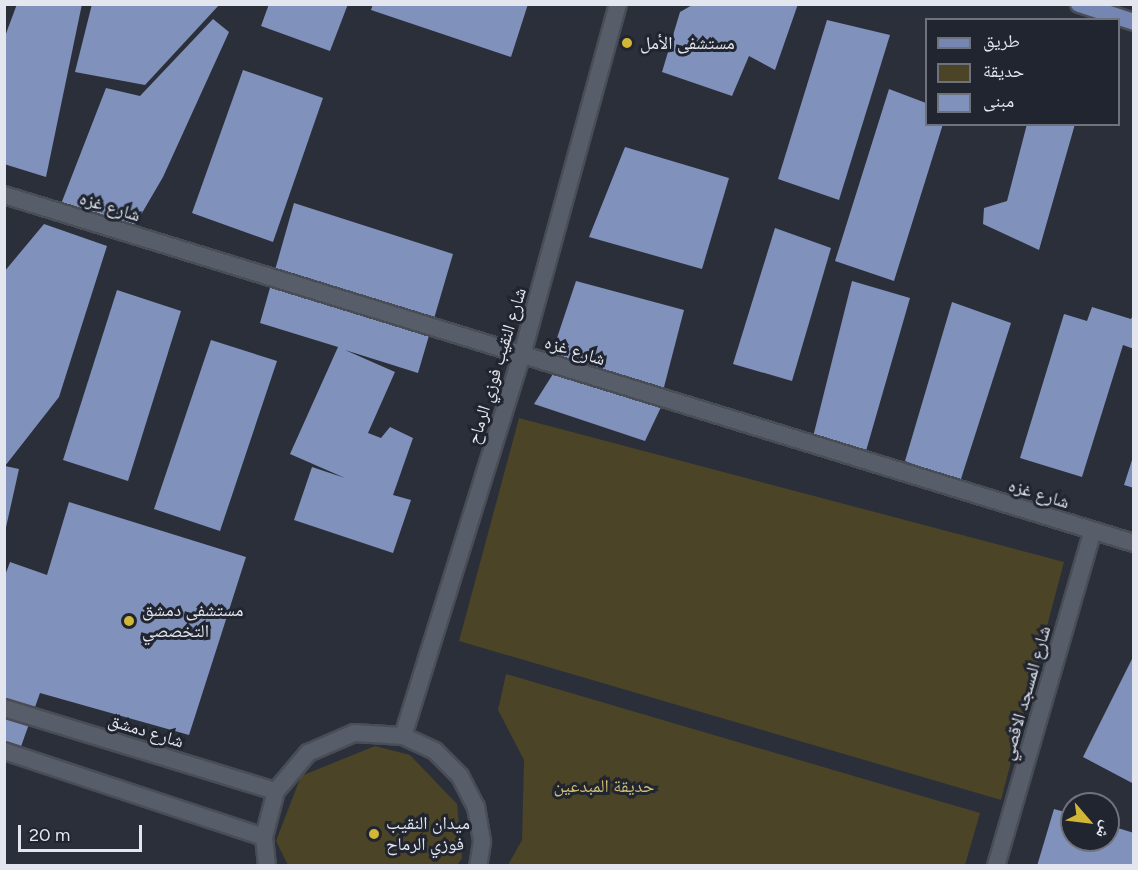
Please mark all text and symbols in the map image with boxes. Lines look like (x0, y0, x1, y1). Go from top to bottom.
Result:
legend (925, 18, 1120, 126)
text: طريق (983, 30, 1020, 52)
place label: مستشفى الأمل (640, 32, 735, 54)
marker: مستشفى الأمل (618, 34, 636, 52)
text: حديقة (983, 60, 1024, 82)
text: مبنى (983, 90, 1014, 112)
street label: شارع غزه (77, 188, 143, 226)
street label: شارع النقيب فوزي الرماح (463, 285, 531, 447)
street label: شارع غزه (542, 332, 608, 370)
street label: شارع غزه (1006, 475, 1072, 513)
place label: مستشفى دمشق التخصصي (142, 600, 243, 642)
marker: مستشفى دمشق التخصصي (120, 612, 138, 630)
street label: شارع المسجد الاقصي (997, 623, 1055, 763)
street label: شارع دمشق (106, 709, 186, 753)
park label: حديقة المبدعين (553, 775, 655, 797)
north arrow (1060, 792, 1120, 852)
scale bar (21, 813, 146, 851)
place label: ميدان النقيب فوزي الرماح (386, 813, 470, 856)
text: ش (1092, 818, 1117, 842)
text: 20 m (29, 824, 70, 846)
marker: ميدان النقيب فوزي الرماح (367, 827, 381, 841)

